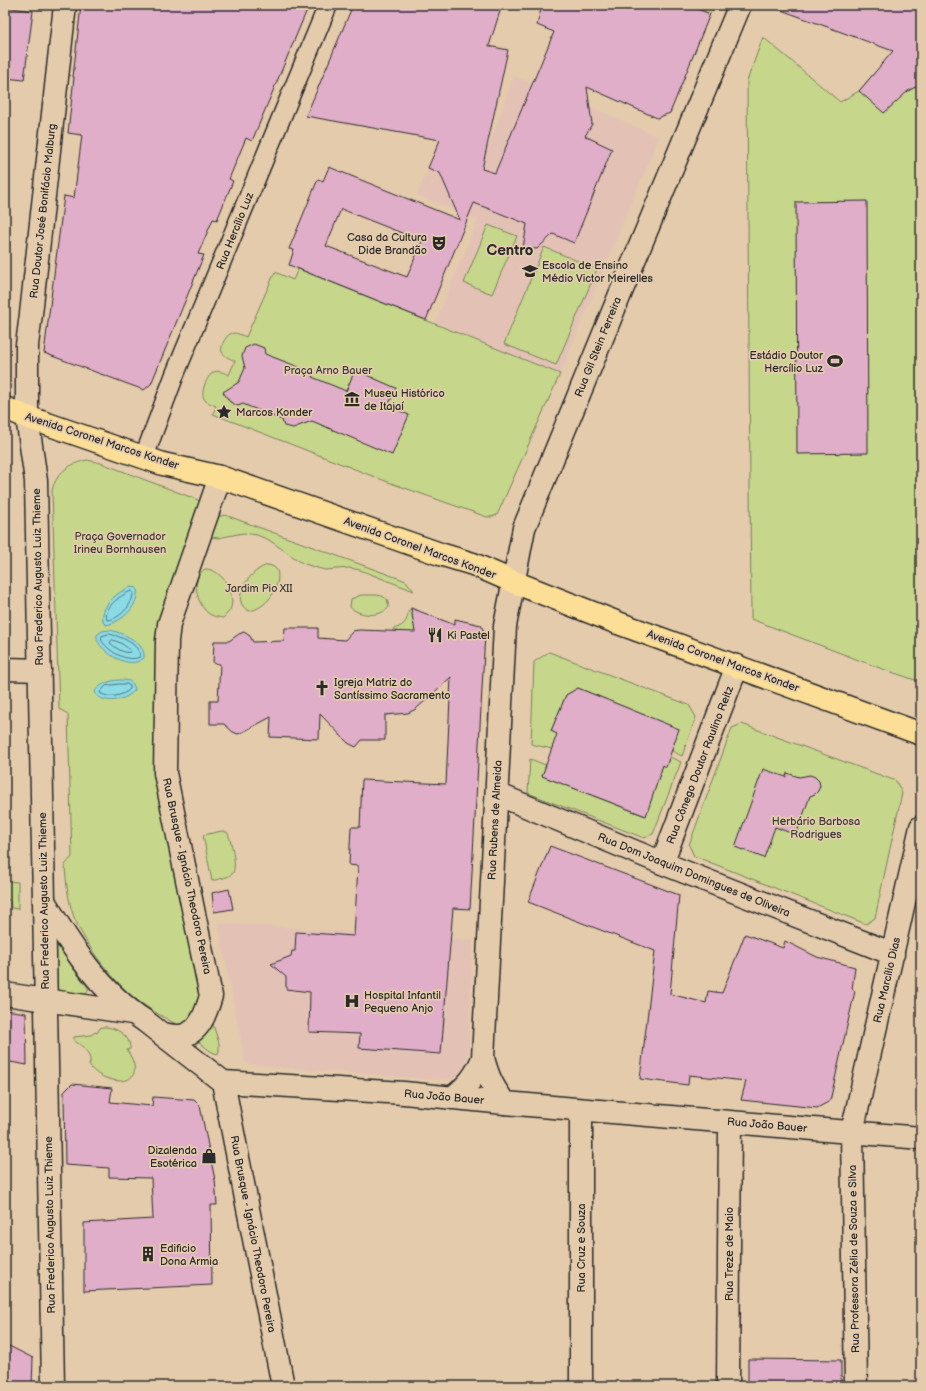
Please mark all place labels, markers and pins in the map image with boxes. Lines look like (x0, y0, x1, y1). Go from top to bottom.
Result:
place label: Casa da Cultura Dide Brandão (347, 231, 427, 257)
theatre icon: Casa da Cultura Dide Brandão (430, 234, 448, 252)
place label: Escola de Ensino Médio Victor Meirelles (542, 259, 654, 285)
school or university icon: Escola de Ensino Médio Victor Meirelles (521, 262, 539, 280)
place label: Estádio Doutor Hercílio Luz (750, 349, 824, 375)
sports icon: Estádio Doutor Hercílio Luz (826, 352, 844, 370)
place label: Museu Histórico de Itajaí (364, 387, 445, 413)
museum icon: Museu Histórico de Itajaí (343, 390, 361, 408)
place icon: Marcos Konder (215, 403, 233, 421)
place label: Marcos Konder (236, 406, 313, 419)
restaurant icon: Ki Pastel (426, 626, 444, 644)
place label: Ki Pastel (447, 629, 490, 642)
place label: Igreja Matriz do Santíssimo Sacramento (334, 676, 450, 702)
church icon: Igreja Matriz do Santíssimo Sacramento (313, 679, 331, 697)
place label: Hospital Infantil Pequeno Anjo (364, 989, 441, 1015)
hospital icon: Hospital Infantil Pequeno Anjo (343, 992, 361, 1010)
place label: Dizalenda Esotérica (147, 1144, 197, 1170)
shop icon: Dizalenda Esotérica (200, 1147, 218, 1165)
place label: Edificio Dona Armia (160, 1242, 218, 1268)
building icon: Edificio Dona Armia (139, 1245, 157, 1263)

